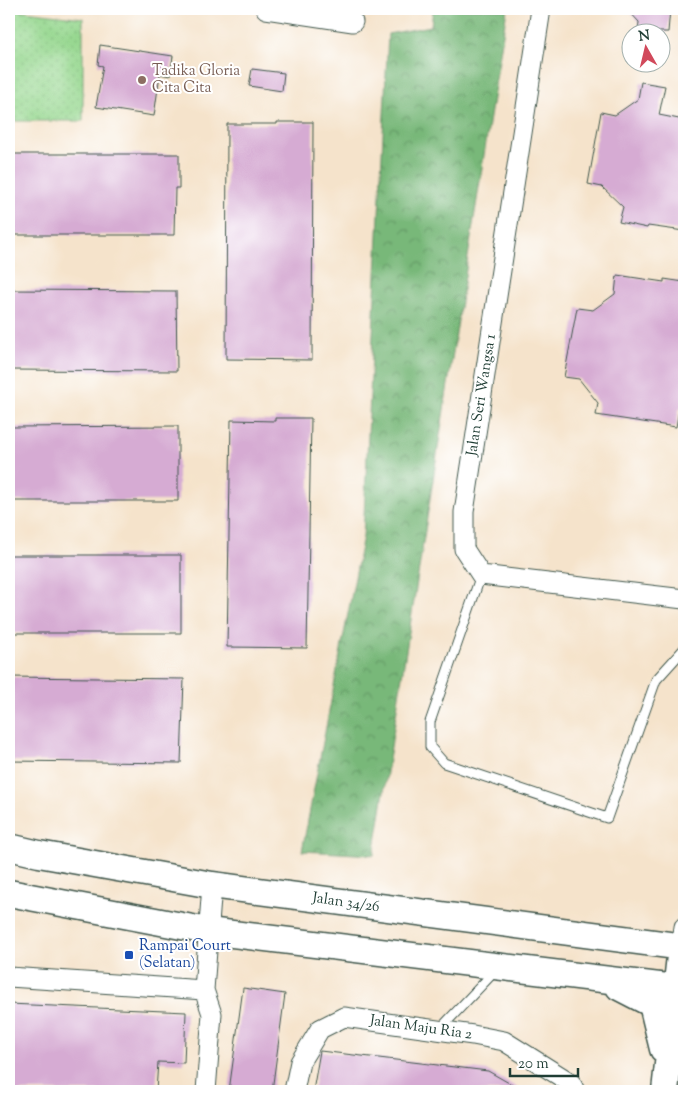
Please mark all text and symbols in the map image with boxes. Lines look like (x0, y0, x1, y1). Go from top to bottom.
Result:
north arrow (620, 22, 670, 72)
text: N (638, 26, 651, 48)
place label: Tadika Gloria Cita Cita (152, 61, 240, 99)
marker: Tadika Gloria Cita Cita (136, 74, 148, 86)
street label: Jalan Seri Wangsa 1 (462, 332, 502, 459)
street label: Jalan 34/26 (310, 888, 381, 918)
place label: Rampai Court (Selatan) (139, 936, 231, 974)
marker: Rampai Court (Selatan) (123, 949, 135, 961)
street label: Jalan Maju Ria 2 (367, 1010, 474, 1046)
scale bar (510, 1045, 578, 1077)
text: 20 m (518, 1054, 549, 1075)

